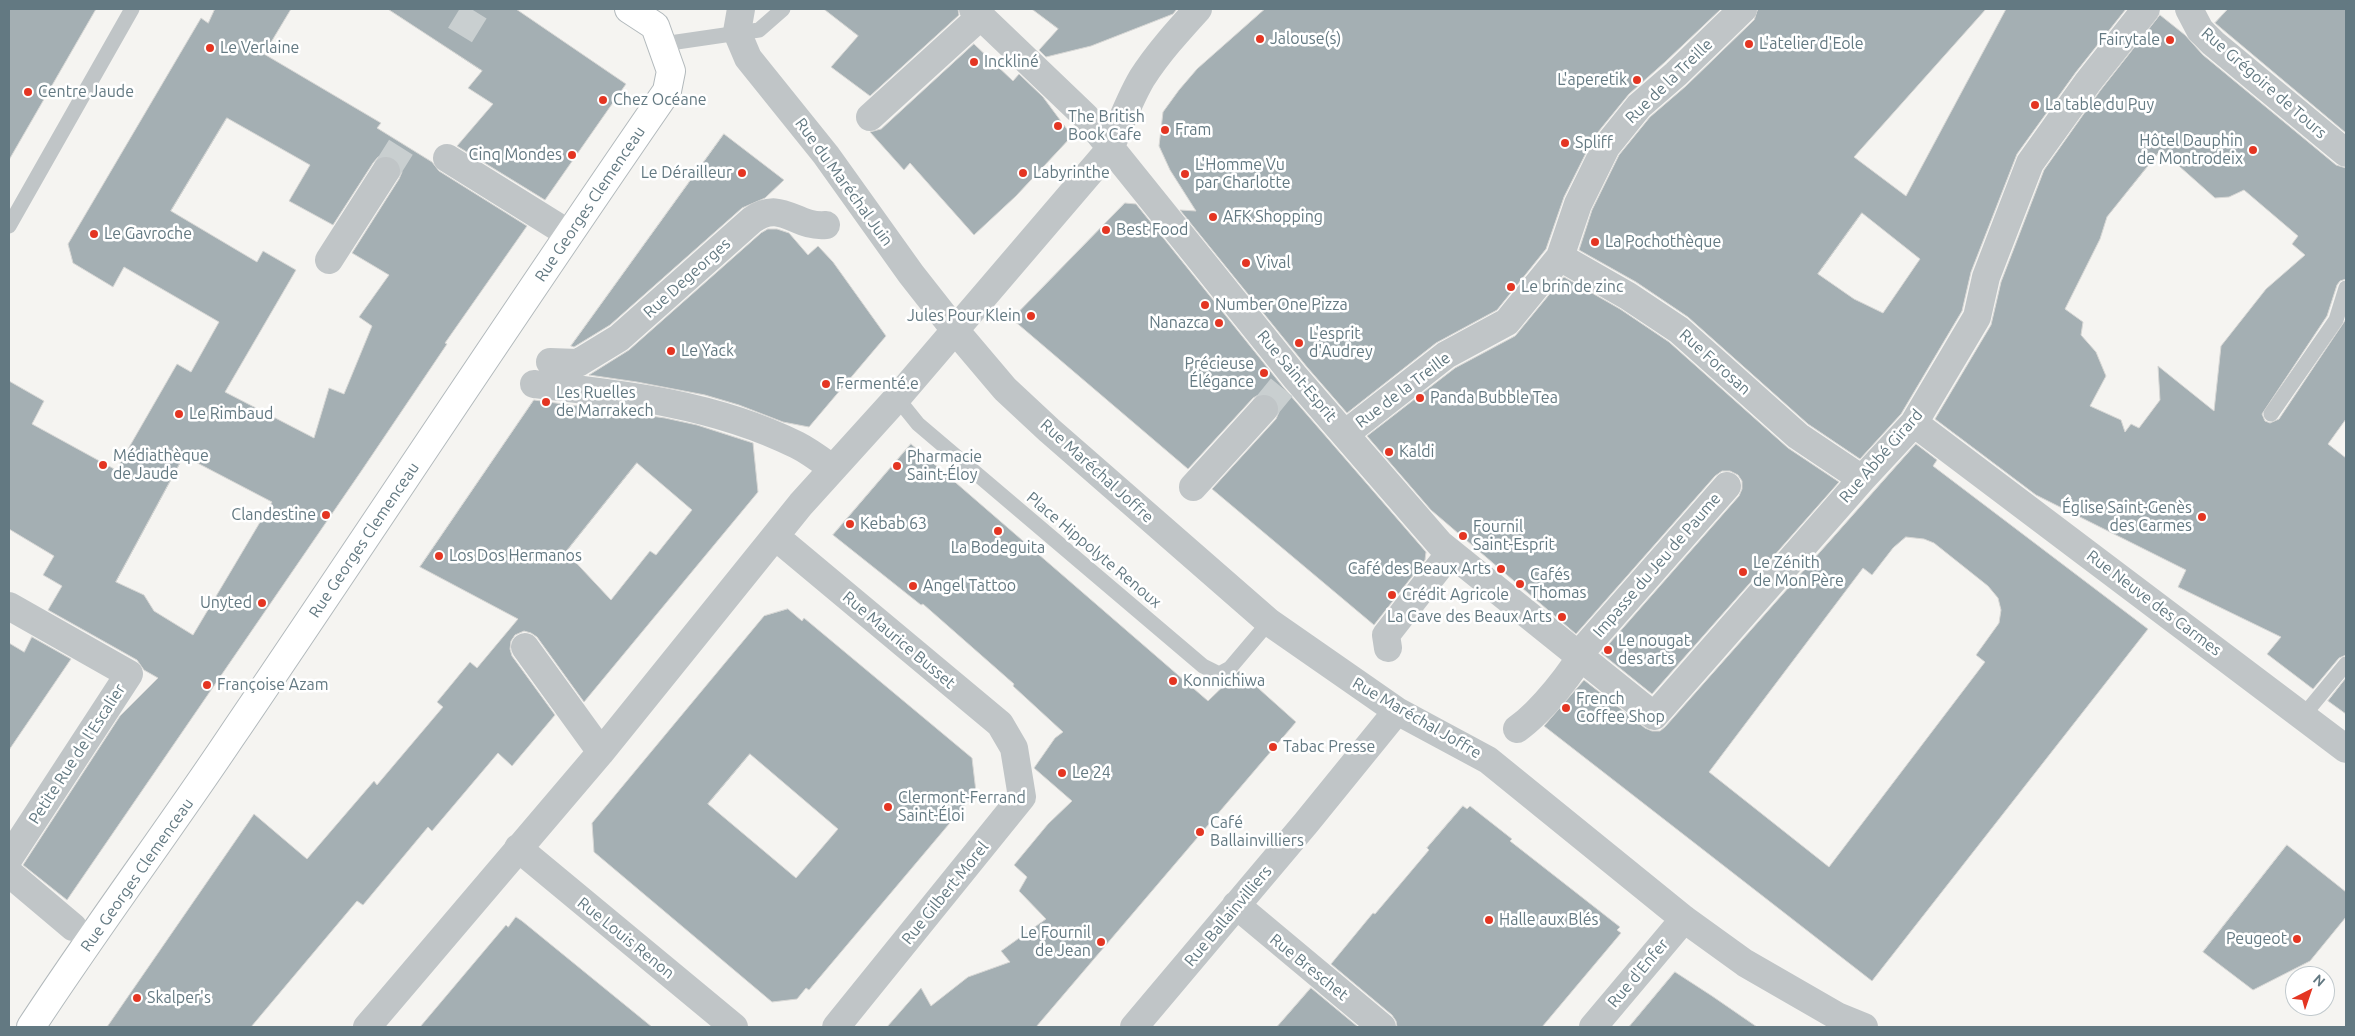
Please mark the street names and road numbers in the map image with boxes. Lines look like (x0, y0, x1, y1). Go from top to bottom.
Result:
street label: Rue Grégoire de Tours (2197, 23, 2331, 143)
street label: Rue de la Treille (1621, 35, 1717, 127)
street label: Rue du Maréchal Juin (791, 114, 897, 250)
street label: Rue Georges Clemenceau (531, 123, 649, 285)
street label: Rue Degeorges (640, 234, 734, 322)
street label: Rue Forosan (1675, 325, 1755, 399)
street label: Rue Saint-Esprit (1253, 326, 1341, 426)
street label: Rue de la Treille (1352, 348, 1454, 432)
street label: Rue Abbé Girard (1835, 405, 1927, 507)
street label: Rue Maréchal Joffre (1036, 415, 1158, 527)
street label: Rue Georges Clemenceau (305, 459, 423, 621)
street label: Place Hippolyte Renoux (1023, 488, 1165, 612)
street label: Impasse du Jeu de Paume (1589, 489, 1725, 641)
street label: Rue Neuve des Carmes (2083, 546, 2225, 660)
street label: Rue Maurice Busset (839, 587, 959, 693)
street label: Rue Maréchal Joffre (1349, 673, 1485, 763)
street label: Petite Rue de l'Escalier (25, 680, 129, 828)
street label: Rue Georges Clemenceau (77, 794, 197, 956)
street label: Rue Gilbert Morel (898, 838, 992, 948)
street label: Rue Ballainvilliers (1180, 862, 1276, 970)
street label: Rue Louis Renon (574, 893, 678, 983)
street label: Rue Breschet (1266, 930, 1352, 1004)
street label: Rue d'Enfer (1604, 935, 1672, 1011)

